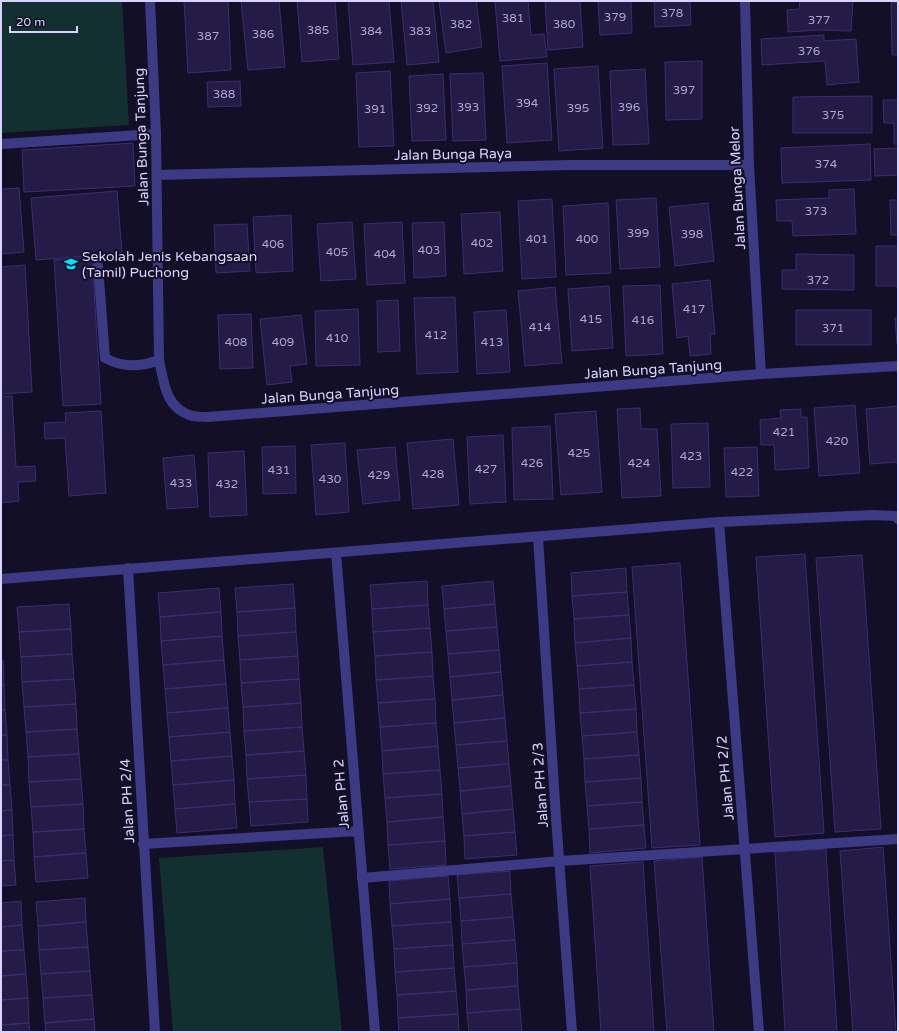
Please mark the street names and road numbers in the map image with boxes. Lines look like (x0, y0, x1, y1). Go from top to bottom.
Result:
street label: Jalan Bunga Tanjung (131, 68, 152, 206)
street label: Jalan Bunga Melor (726, 125, 749, 250)
street label: Jalan Bunga Raya (394, 145, 512, 164)
street label: Jalan Bunga Tanjung (584, 356, 723, 383)
street label: Jalan Bunga Tanjung (261, 381, 400, 408)
street label: Jalan PH 2/2 (713, 735, 738, 821)
street label: Jalan PH 2/3 (529, 742, 552, 828)
street label: Jalan PH 2/4 (117, 758, 138, 844)
street label: Jalan PH 2 (330, 758, 353, 830)

